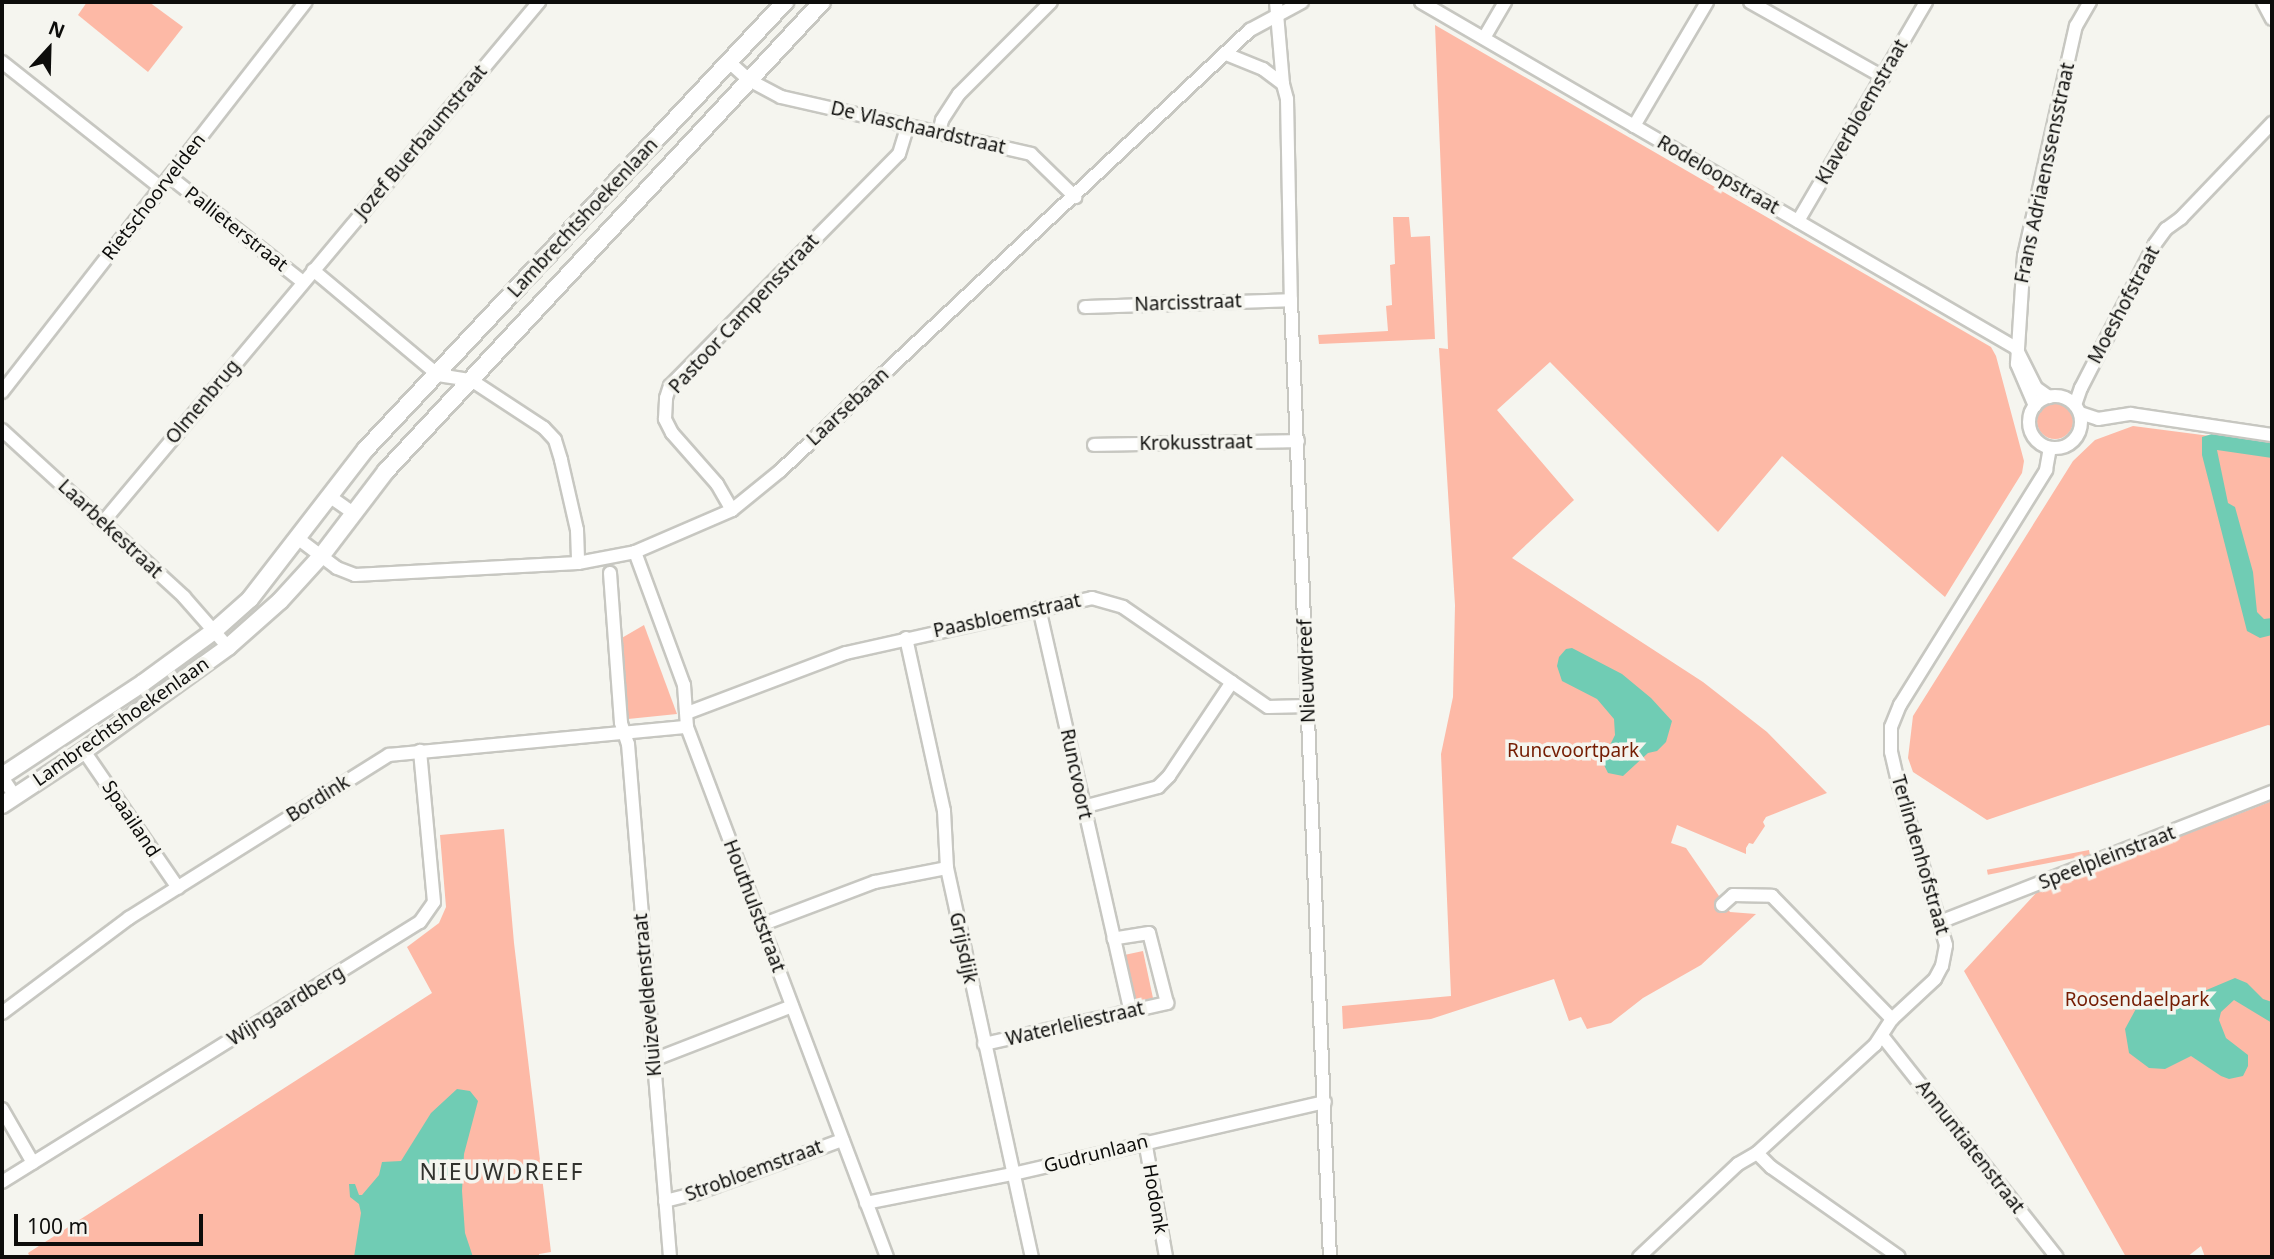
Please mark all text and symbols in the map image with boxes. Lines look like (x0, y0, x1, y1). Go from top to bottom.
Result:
north arrow (14, 14, 84, 84)
text: N (45, 15, 69, 44)
street label: Klaverbloemstraat (1811, 35, 1913, 189)
street label: Jozef Buerbaumstraat (350, 60, 492, 224)
street label: Frans Adriaenssensstraat (2010, 61, 2080, 285)
street label: De Vlaschaardstraat (828, 97, 1008, 159)
street label: Rietschoorvelden (97, 129, 211, 265)
street label: Rodeloopstraat (1653, 131, 1783, 219)
street label: Lambrechtshoekenlaan (503, 134, 663, 302)
street label: Pallieterstraat (180, 182, 292, 276)
street label: Pastoor Campensstraat (664, 230, 824, 398)
street label: Moeshofstraat (2083, 242, 2165, 368)
street label: Narcisstraat (1134, 290, 1242, 316)
street label: Olmenbrug (161, 355, 245, 449)
street label: Laarsebaan (802, 363, 894, 451)
street label: Krokusstraat (1139, 431, 1253, 455)
street label: Laarbekestraat (53, 475, 167, 583)
street label: Paasbloemstraat (931, 589, 1083, 643)
street label: Nieuwdreef (1294, 619, 1320, 723)
street label: Lambrechtshoekenlaan (29, 653, 213, 791)
street label: Runcvoort (1055, 727, 1097, 821)
park label: Runcvoortpark (1507, 740, 1639, 762)
street label: Bordink (282, 771, 354, 827)
street label: Terlindenhofstraat (1886, 773, 1954, 937)
street label: Spaailand (97, 776, 165, 862)
street label: Speelpleinstraat (2036, 822, 2178, 894)
street label: Houthulststraat (718, 837, 790, 975)
street label: Grijsdijk (944, 910, 982, 986)
street label: Kluizeveldenstraat (630, 913, 666, 1077)
street label: Wijngaardberg (224, 961, 348, 1051)
park label: Roosendaelpark (2065, 989, 2209, 1011)
street label: Waterleliestraat (1004, 997, 1146, 1051)
street label: Annuntiatenstraat (1911, 1076, 2029, 1218)
street label: Gudrunlaan (1042, 1130, 1150, 1178)
street label: Strobloemstraat (682, 1136, 826, 1206)
district label: NIEUWDREEF (421, 1157, 583, 1185)
street label: Hodonk (1138, 1162, 1172, 1236)
scale bar (18, 1200, 206, 1244)
text: 100 m (27, 1212, 88, 1240)

